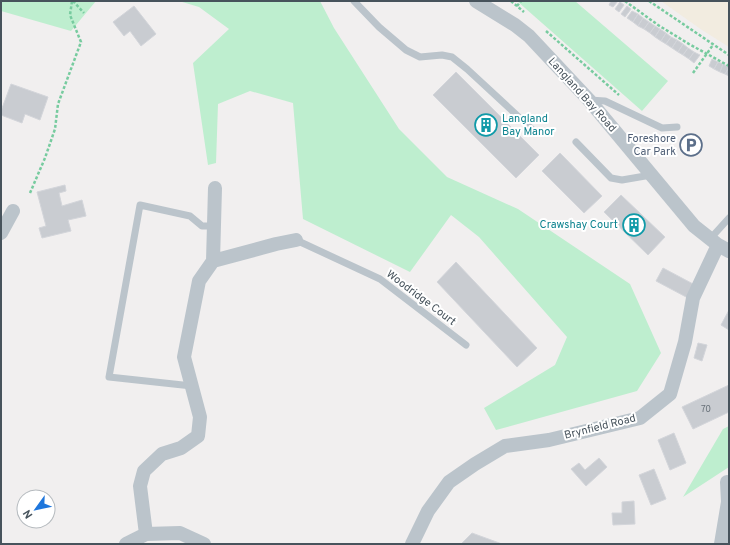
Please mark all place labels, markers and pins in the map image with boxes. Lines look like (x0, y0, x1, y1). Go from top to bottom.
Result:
building icon: Langland Bay Manor (473, 112, 499, 138)
place label: Langland Bay Manor (502, 112, 555, 139)
place label: Foreshore Car Park (627, 132, 676, 159)
parking icon: Foreshore Car Park (678, 132, 704, 158)
building icon: Crawshay Court (621, 212, 647, 238)
place label: Crawshay Court (540, 218, 618, 232)

